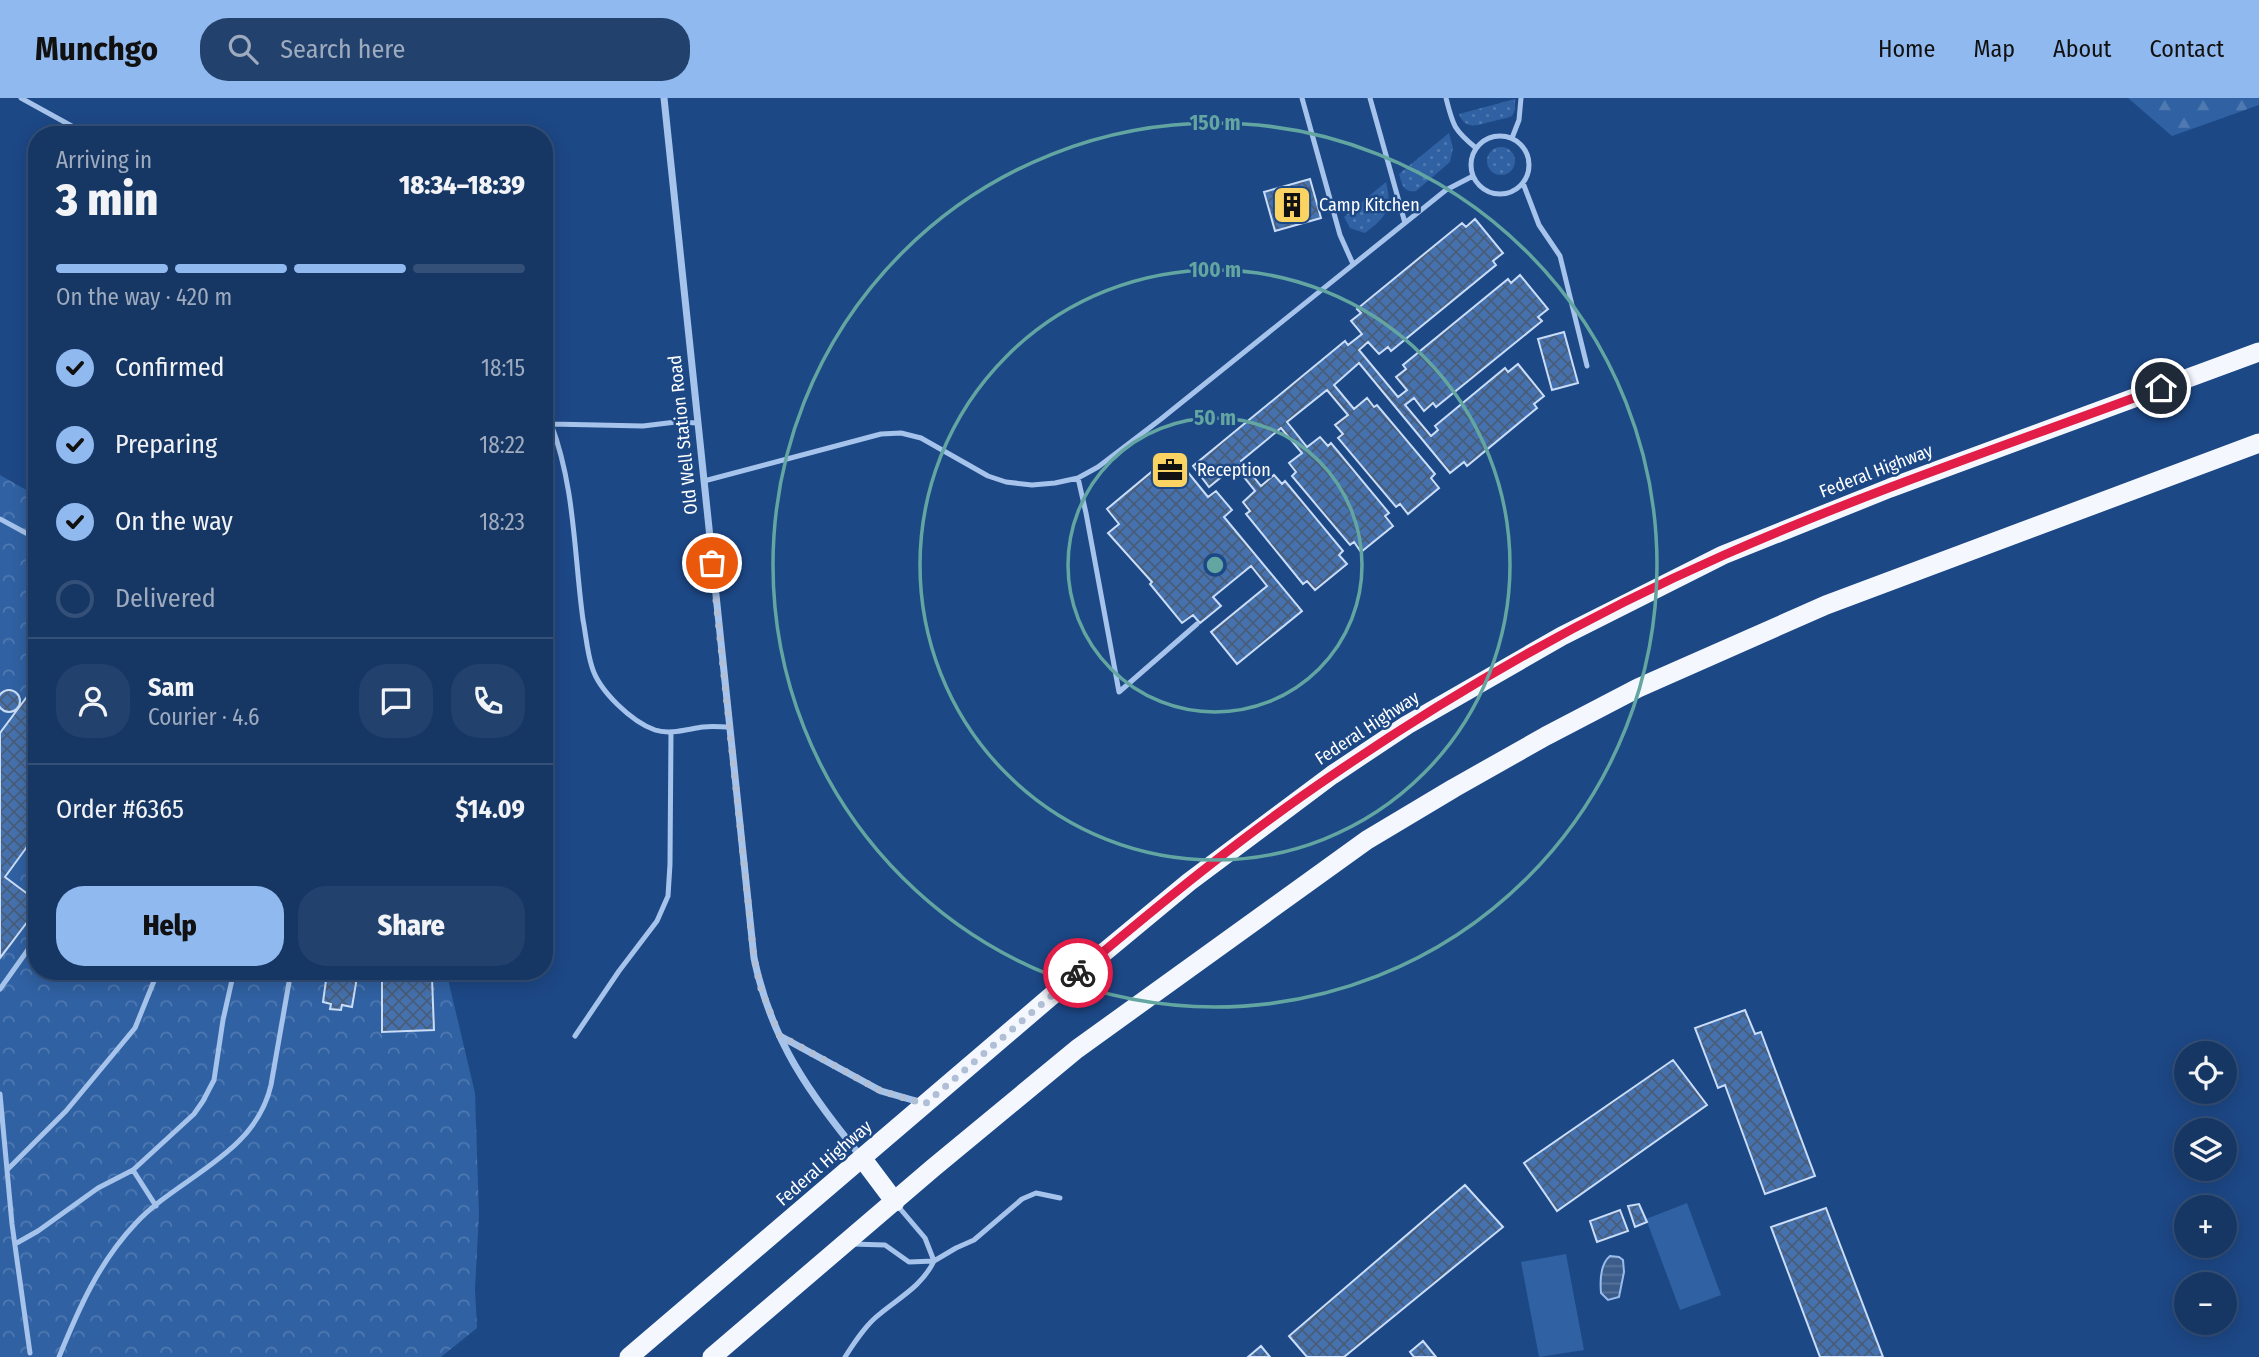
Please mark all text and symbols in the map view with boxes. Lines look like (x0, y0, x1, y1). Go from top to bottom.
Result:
search box (200, 18, 690, 81)
text: Munchgo (35, 29, 158, 69)
icon: search (224, 30, 262, 68)
text: Search here (280, 34, 405, 65)
text: Home (1878, 35, 1935, 63)
text: Map (1973, 35, 2015, 63)
text: About (2053, 35, 2111, 63)
text: Contact (2149, 35, 2224, 63)
text: 150 m (1189, 110, 1241, 136)
text: Arriving in (56, 146, 152, 174)
text: 18:34–18:39 (399, 170, 525, 201)
text: 3 min (56, 172, 158, 227)
building icon: Camp Kitchen (1271, 184, 1313, 226)
place label: Camp Kitchen (1319, 194, 1420, 216)
text: 100 m (1189, 257, 1241, 283)
text: On the way · 420 m (56, 283, 232, 311)
icon: check (56, 349, 94, 387)
text: Confirmed (115, 352, 225, 383)
text: 18:15 (481, 354, 525, 382)
street label: Old Well Station Road (664, 354, 702, 516)
pin (2131, 358, 2191, 418)
icon: home (2142, 369, 2180, 407)
text: 50 m (1194, 405, 1236, 431)
icon: check (56, 426, 94, 464)
text: Preparing (115, 429, 217, 460)
text: 18:22 (479, 431, 525, 459)
street label: Federal Highway (1816, 439, 1936, 503)
office icon: Reception (1149, 449, 1191, 491)
place label: Reception (1197, 459, 1271, 481)
icon: check (56, 503, 94, 541)
text: On the way (115, 506, 233, 537)
text: 18:23 (479, 508, 525, 536)
pin (682, 533, 742, 593)
icon: bag (693, 544, 731, 582)
centre of rings (1203, 553, 1227, 577)
text: Delivered (115, 583, 216, 614)
button: person (56, 664, 130, 738)
button: chat (359, 664, 433, 738)
button: phone (451, 664, 525, 738)
text: Sam (148, 672, 194, 703)
street label: Federal Highway (1311, 686, 1423, 770)
text: Courier · 4.6 (148, 703, 259, 731)
text: Order #6365 (56, 794, 184, 825)
text: $14.09 (456, 794, 525, 825)
button: Help (56, 886, 284, 966)
button: Share (298, 886, 525, 966)
courier (1043, 938, 1113, 1008)
icon: bike (1059, 954, 1097, 992)
map controls (2174, 1041, 2237, 1335)
button: locate (2174, 1041, 2237, 1104)
street label: Federal Highway (772, 1115, 876, 1211)
button: layers (2174, 1118, 2237, 1181)
button: + (2174, 1195, 2237, 1258)
button: − (2174, 1272, 2237, 1335)

